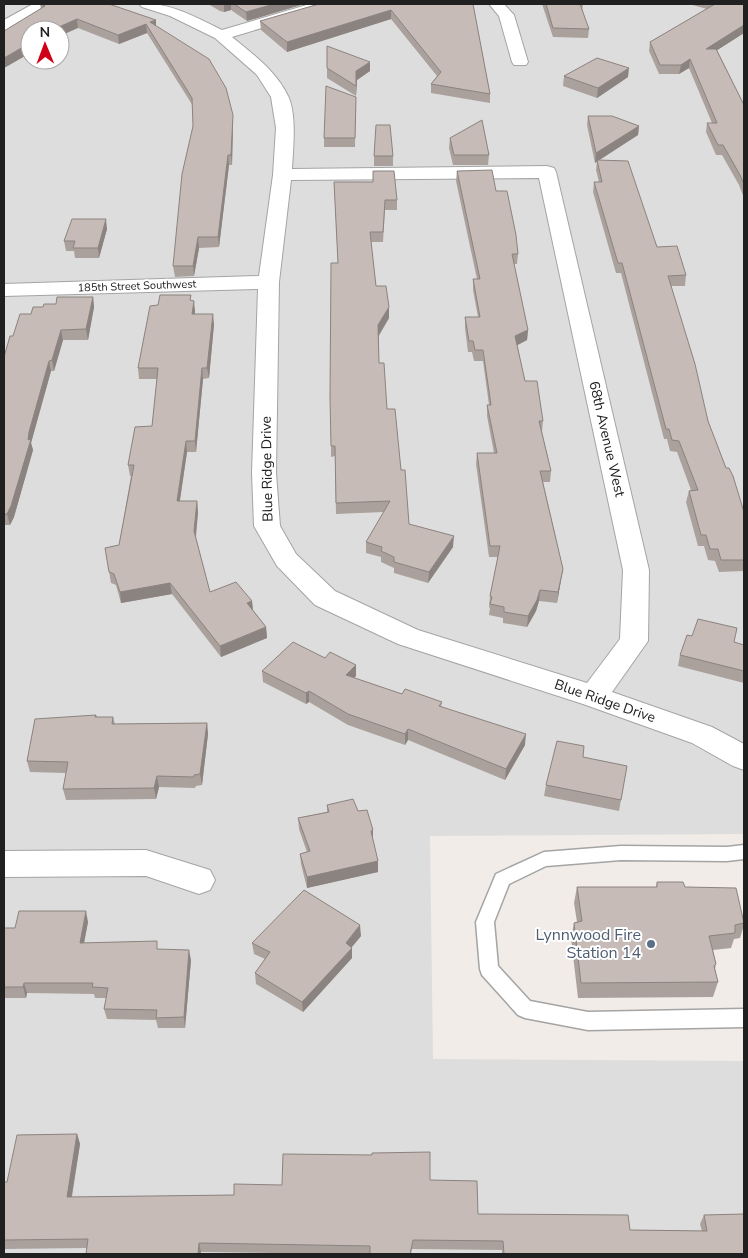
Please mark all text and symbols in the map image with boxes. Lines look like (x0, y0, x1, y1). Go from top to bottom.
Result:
north arrow (20, 20, 70, 70)
text: N (39, 23, 50, 42)
street label: 185th Street Southwest (77, 276, 197, 296)
street label: 68th Avenue West (584, 379, 630, 499)
street label: Blue Ridge Drive (257, 416, 277, 522)
street label: Blue Ridge Drive (552, 675, 658, 727)
place label: Lynnwood Fire Station 14 (535, 924, 641, 964)
marker: Lynnwood Fire Station 14 (645, 938, 657, 950)

